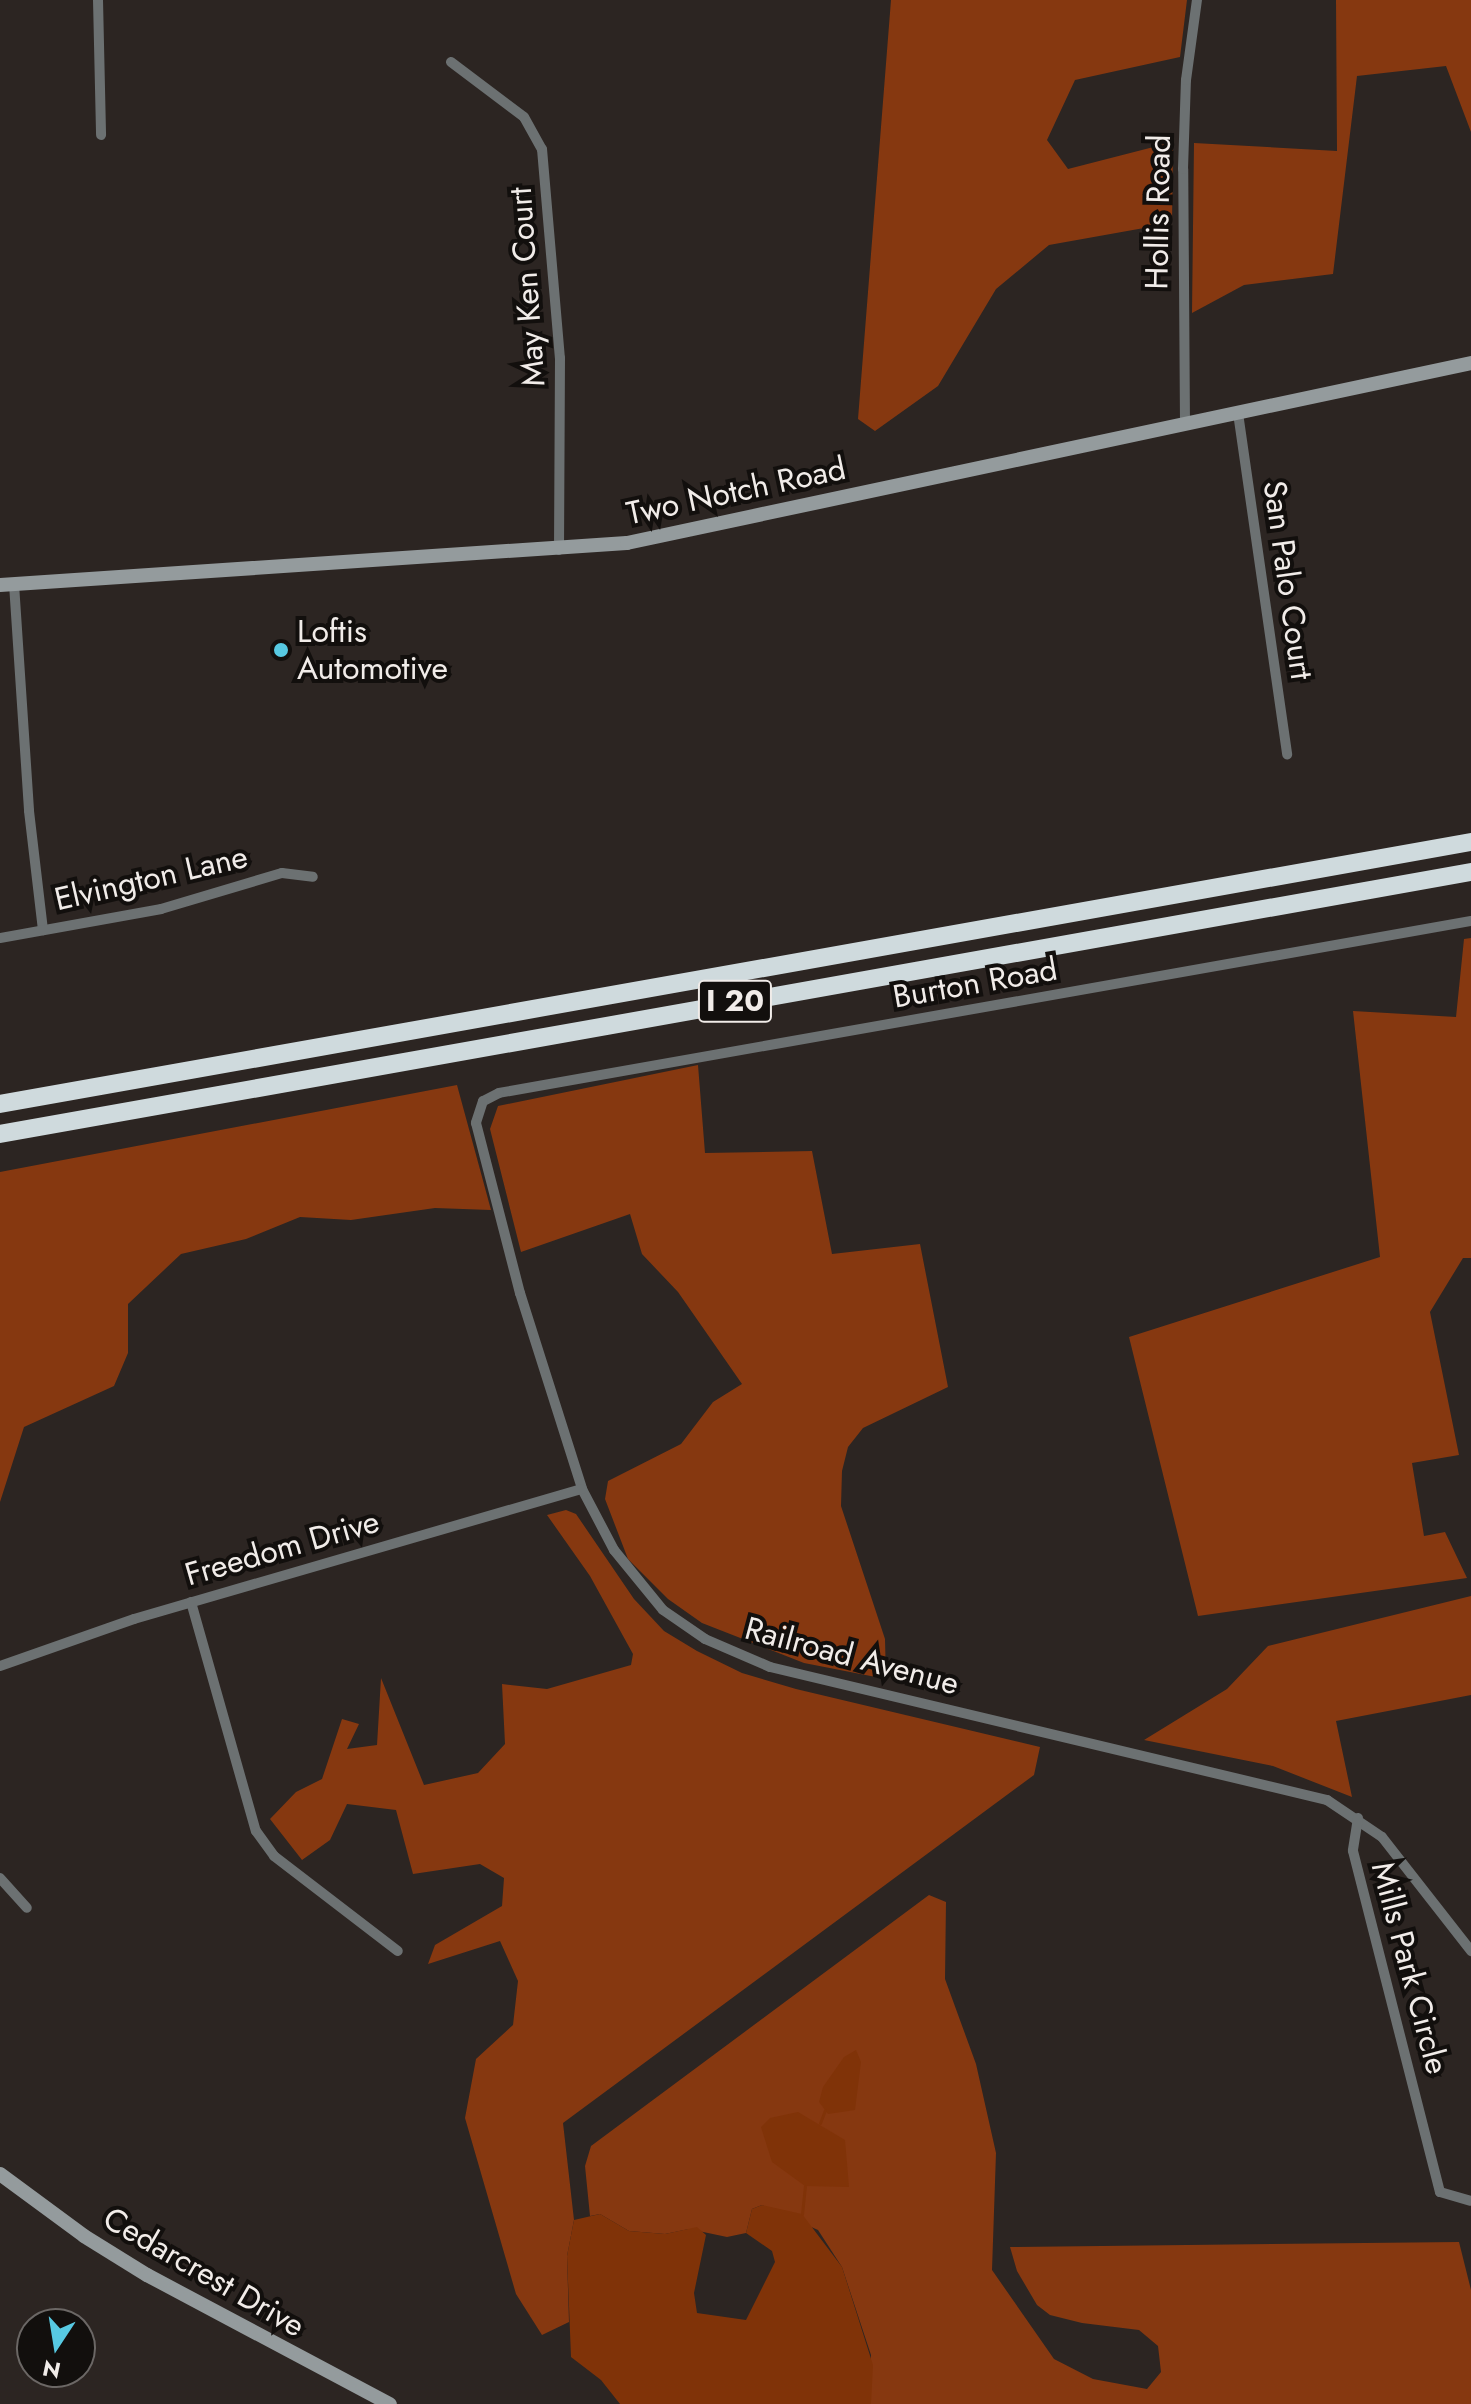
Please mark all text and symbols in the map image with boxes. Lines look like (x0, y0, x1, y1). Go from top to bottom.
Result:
street label: Hollis Road (1137, 134, 1179, 290)
street label: May Ken Court (501, 186, 553, 388)
street label: Two Notch Road (623, 449, 849, 533)
street label: San Palo Court (1255, 478, 1321, 682)
place label: Loftis Automotive (297, 613, 448, 688)
marker: Loftis Automotive (272, 641, 290, 659)
street label: Elvington Lane (51, 837, 251, 919)
street label: Burton Road (890, 950, 1060, 1016)
road number: I 20 (697, 975, 773, 1027)
street label: Freedom Drive (180, 1502, 384, 1594)
street label: Railroad Avenue (741, 1609, 963, 1703)
street label: Mills Park Circle (1363, 1858, 1457, 2078)
street label: Cedarcrest Drive (96, 2199, 312, 2345)
north arrow (16, 2308, 96, 2388)
text: N (40, 2352, 63, 2387)

